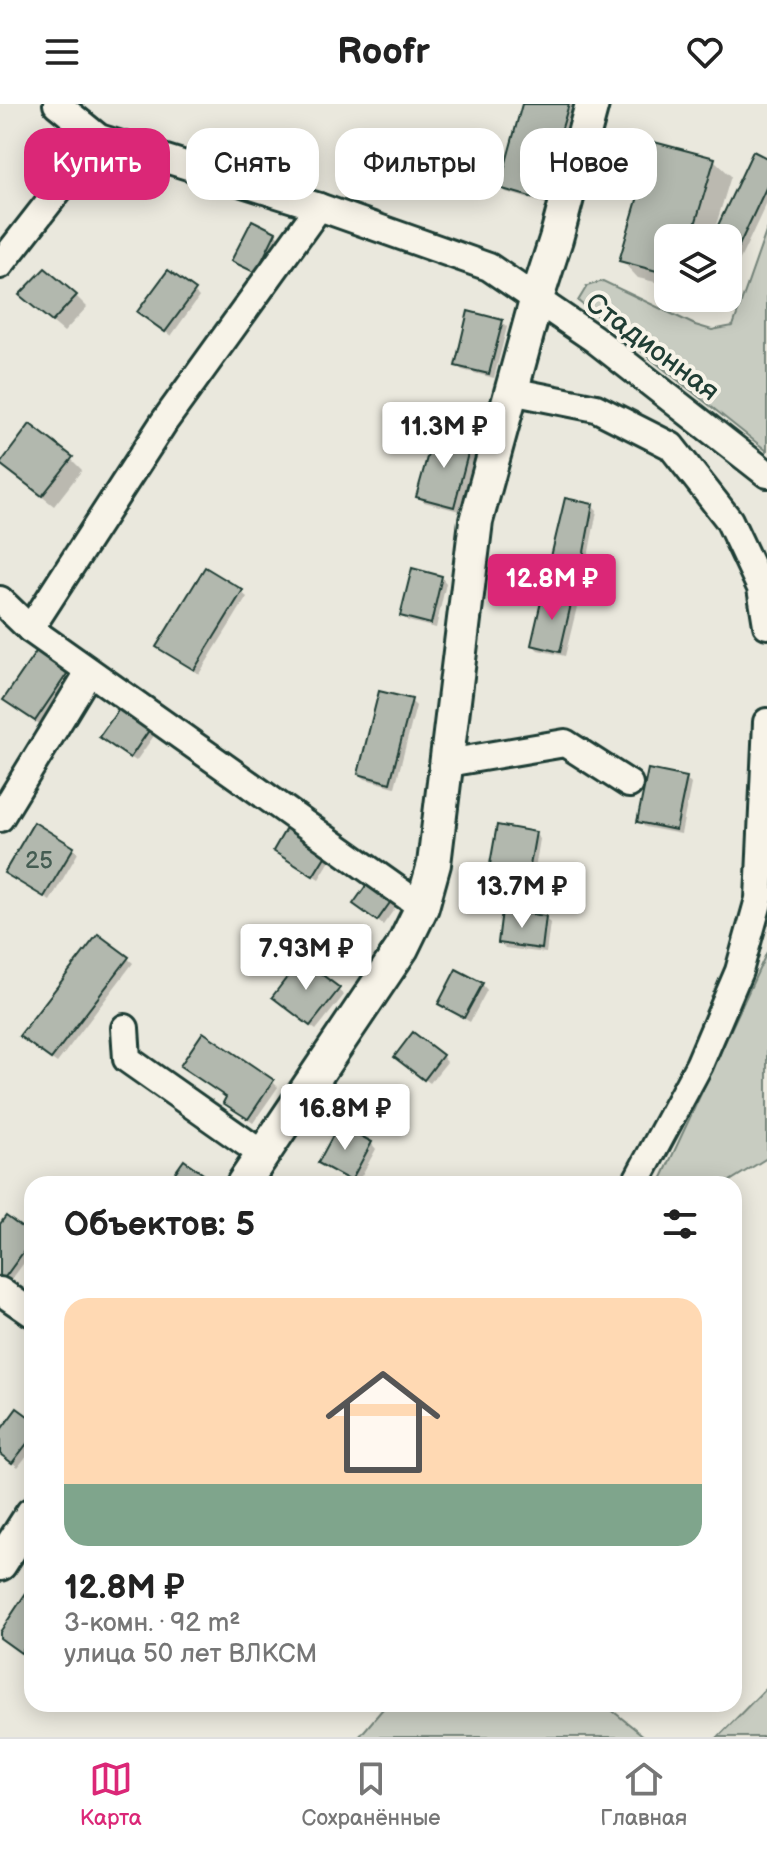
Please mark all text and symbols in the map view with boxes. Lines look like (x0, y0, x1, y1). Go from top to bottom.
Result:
icon: menu (40, 30, 84, 74)
icon: heart (683, 30, 727, 74)
text: Roofr (337, 31, 430, 74)
chip: Купить (24, 128, 170, 200)
chip: Снять (186, 128, 319, 200)
chip: Фильтры (335, 128, 504, 200)
chip: Новое (520, 128, 657, 200)
map controls (654, 224, 742, 312)
button: layers (654, 224, 742, 312)
street label: Стадионная (579, 286, 726, 408)
pin: 11.3M ₽ (370, 402, 518, 470)
text: 11.3M ₽ (400, 412, 488, 443)
pin: 12.8M ₽ (478, 554, 626, 622)
text: 12.8M ₽ (506, 564, 598, 595)
house number: 25 (25, 846, 53, 875)
pin: 13.7M ₽ (448, 862, 596, 930)
text: 13.7M ₽ (477, 872, 567, 903)
pin: 7.93M ₽ (232, 924, 380, 992)
text: 7.93M ₽ (258, 934, 354, 965)
pin: 16.8M ₽ (271, 1084, 419, 1152)
text: 16.8M ₽ (299, 1094, 391, 1125)
icon: filters (658, 1202, 702, 1246)
text: Объектов: 5 (64, 1204, 255, 1245)
icon: home (311, 1350, 455, 1494)
text: 12.8M ₽ (64, 1567, 185, 1608)
text: 3-комн. · 92 m² (64, 1608, 240, 1639)
text: улица 50 лет ВЛКСМ (64, 1639, 317, 1670)
tab: Карта (80, 1757, 142, 1832)
tab: Сохранённые (302, 1757, 441, 1832)
tab: Главная (600, 1757, 687, 1832)

